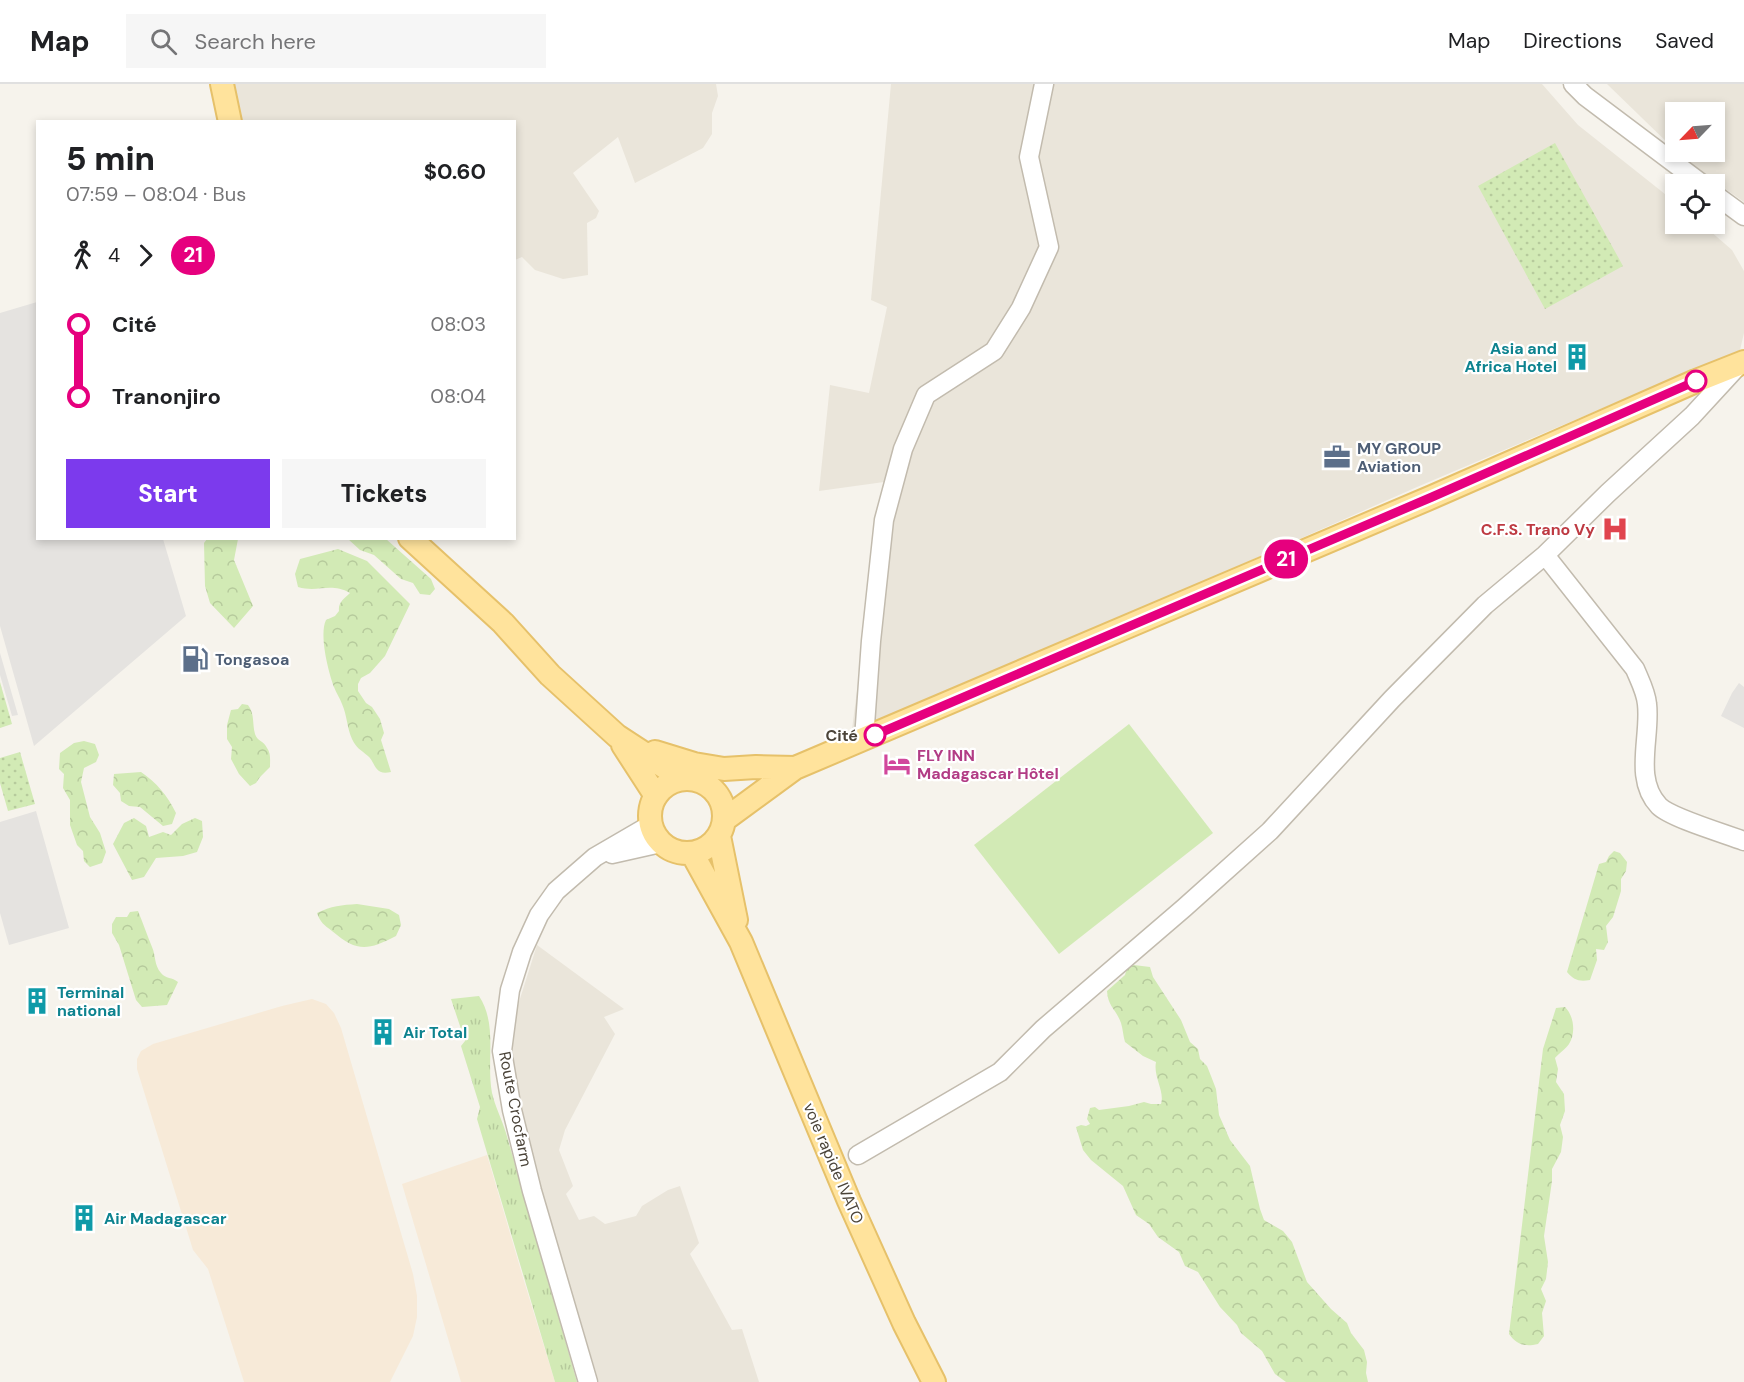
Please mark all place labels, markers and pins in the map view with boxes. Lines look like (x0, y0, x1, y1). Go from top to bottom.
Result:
place label: Asia and Africa Hotel (1465, 338, 1557, 377)
building icon: Asia and Africa Hotel (1562, 342, 1592, 372)
unlabelled marker (1685, 370, 1707, 392)
place label: MY GROUP Aviation (1357, 438, 1441, 477)
office icon: MY GROUP Aviation (1322, 442, 1352, 472)
hospital icon: C.F.S. Trano Vy (1600, 514, 1630, 544)
place label: C.F.S. Trano Vy (1481, 519, 1595, 540)
fuel station icon: Tongasoa (180, 644, 210, 674)
place label: Tongasoa (215, 649, 289, 670)
marker: Cité (864, 724, 886, 746)
place label: Cité (825, 725, 858, 746)
place label: FLY INN Madagascar Hôtel (917, 745, 1059, 784)
hotel icon: FLY INN Madagascar Hôtel (882, 749, 912, 779)
place label: Terminal national (57, 982, 124, 1021)
building icon: Terminal national (22, 986, 52, 1016)
building icon: Air Total (368, 1017, 398, 1047)
place label: Air Total (403, 1022, 467, 1043)
building icon: Air Madagascar (69, 1203, 99, 1233)
place label: Air Madagascar (104, 1208, 227, 1229)

